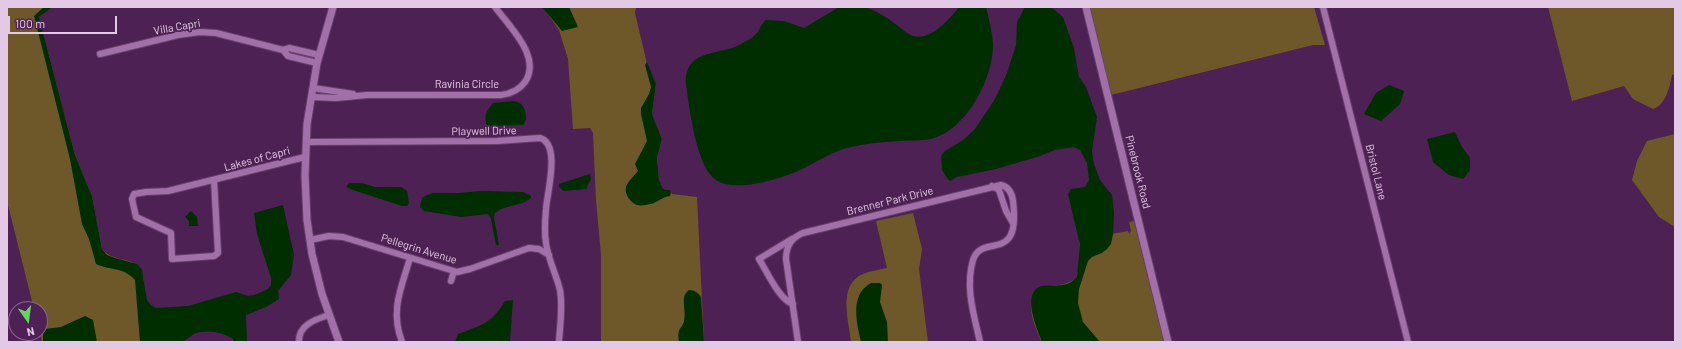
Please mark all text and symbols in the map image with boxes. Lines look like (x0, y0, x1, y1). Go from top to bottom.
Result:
scale bar (10, 8, 119, 34)
text: 100 m (15, 16, 45, 30)
street label: Villa Capri (153, 16, 201, 38)
street label: Ravinia Circle (435, 77, 499, 91)
street label: Playwell Drive (451, 124, 517, 138)
street label: Pinebrook Road (1123, 134, 1153, 210)
street label: Bristol Lane (1363, 143, 1389, 201)
street label: Lakes of Capri (223, 144, 291, 174)
street label: Brenner Park Drive (845, 184, 935, 218)
street label: Pellegrin Avenue (379, 231, 459, 267)
north arrow (8, 301, 48, 341)
text: N (26, 325, 36, 339)

